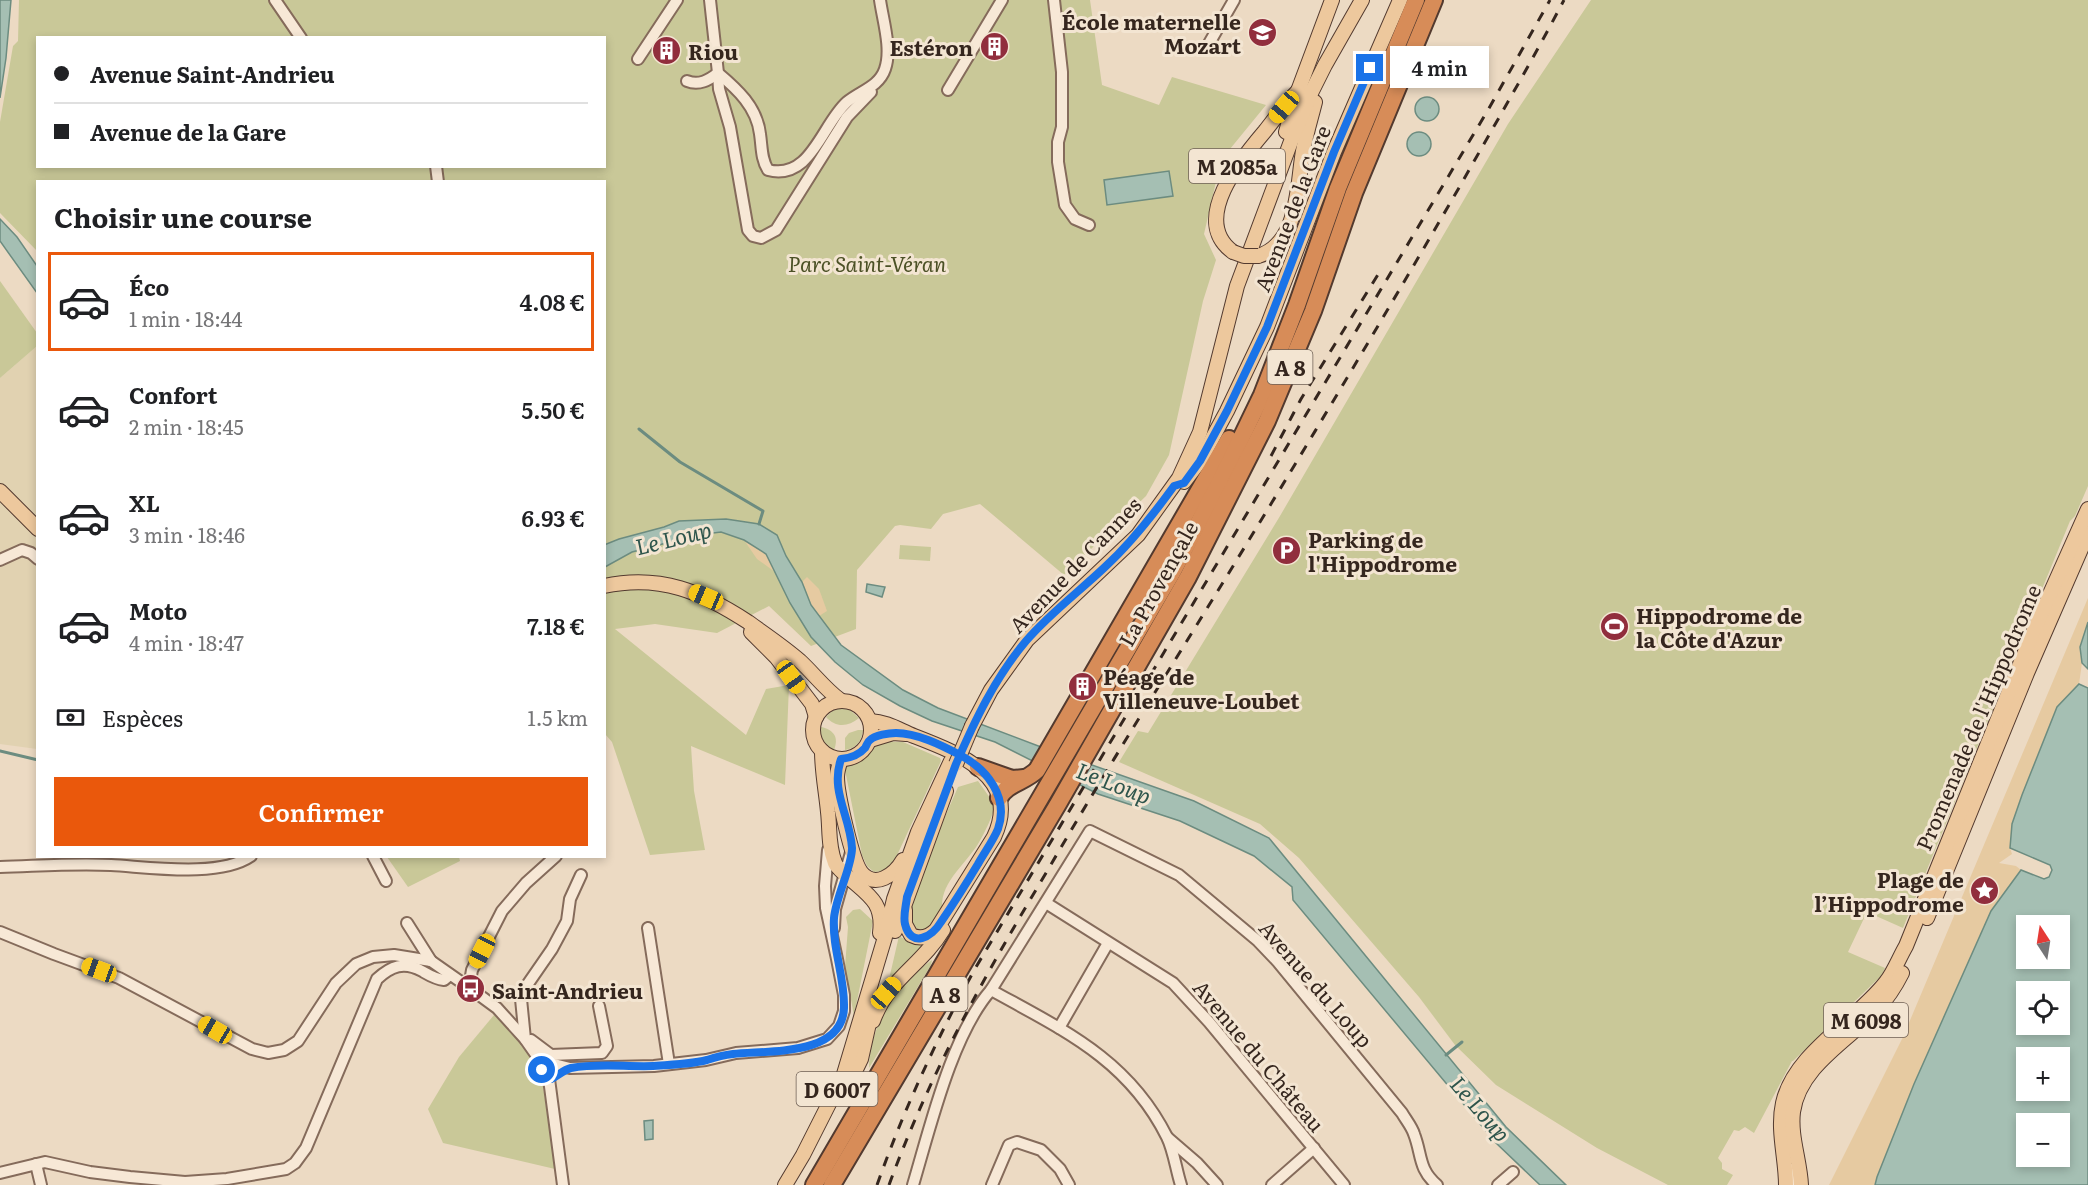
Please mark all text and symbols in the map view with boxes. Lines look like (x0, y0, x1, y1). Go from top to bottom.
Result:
place label: École maternelle Mozart (1061, 5, 1242, 60)
school or university icon: École maternelle Mozart (1246, 16, 1278, 48)
building icon: Estéron (978, 30, 1010, 62)
place label: Estéron (889, 31, 973, 62)
building icon: Riou (651, 34, 683, 66)
place label: Riou (688, 35, 738, 66)
callout: 4 min (1391, 47, 1490, 89)
text: 4 min (1411, 52, 1468, 82)
route end (1356, 54, 1383, 81)
text: Avenue Saint-Andrieu (90, 57, 335, 90)
car (1266, 87, 1302, 127)
text: Avenue de la Gare (90, 115, 286, 148)
street label: Avenue de la Gare (1245, 120, 1337, 296)
road number: M 2085a (1189, 149, 1285, 183)
text: Choisir une course (54, 196, 312, 236)
park label: Parc Saint-Véran (788, 247, 947, 278)
text: Éco (129, 270, 169, 303)
icon: car (57, 275, 111, 329)
text: 4.08 € (519, 285, 585, 318)
text: 1 min · 18:44 (129, 303, 243, 333)
road number: A 8 (1268, 350, 1312, 384)
text: Confort (129, 378, 217, 411)
icon: car (57, 383, 111, 437)
text: 5.50 € (522, 393, 585, 426)
text: 2 min · 18:45 (129, 411, 244, 441)
text: XL (129, 486, 160, 519)
street label: Avenue de Cannes (1001, 489, 1147, 639)
icon: car (57, 491, 111, 545)
text: 6.93 € (521, 501, 585, 534)
water label: Le Loup (631, 512, 715, 562)
street label: La Provençale (1110, 515, 1204, 651)
text: 3 min · 18:46 (129, 519, 245, 549)
place label: Parking de l'Hippodrome (1308, 523, 1457, 578)
parking icon: Parking de l'Hippodrome (1271, 534, 1303, 566)
street label: Promenade de l'Hippodrome (1907, 579, 2047, 855)
car (686, 582, 726, 612)
text: Moto (129, 594, 187, 627)
icon: car (57, 599, 111, 653)
place label: Hippodrome de la Côte d'Azur (1636, 599, 1802, 654)
text: 7.18 € (527, 609, 585, 642)
sports icon: Hippodrome de la Côte d'Azur (1599, 610, 1631, 642)
text: 4 min · 18:47 (129, 627, 244, 657)
car (773, 657, 809, 697)
place label: Péage de Villeneuve-Loubet (1103, 660, 1300, 715)
building icon: Péage de Villeneuve-Loubet (1066, 671, 1098, 703)
icon: cash (54, 701, 87, 734)
text: Espèces (102, 701, 183, 734)
text: 1.5 km (528, 702, 588, 732)
water label: Le Loup (1072, 753, 1156, 811)
button: Confirmer (54, 777, 588, 846)
place label: Plage de l’Hippodrome (1814, 863, 1964, 918)
place icon: Plage de l’Hippodrome (1969, 874, 2001, 906)
street label: Avenue du Loup (1253, 913, 1381, 1053)
north arrow (2016, 915, 2070, 969)
map controls (2016, 915, 2070, 1167)
car (466, 931, 498, 971)
car (79, 955, 119, 985)
street label: Avenue du Château (1187, 972, 1333, 1138)
bus stop icon: Saint-Andrieu (455, 973, 487, 1005)
place label: Saint-Andrieu (492, 974, 643, 1005)
car (867, 974, 905, 1012)
road number: A 8 (922, 977, 968, 1011)
button: locate (2016, 981, 2070, 1035)
road number: M 6098 (1824, 1003, 1908, 1037)
car (195, 1013, 235, 1047)
button: + (2016, 1047, 2070, 1101)
route start (528, 1056, 555, 1083)
water label: Le Loup (1443, 1068, 1519, 1148)
road number: D 6007 (796, 1072, 878, 1106)
button: − (2016, 1113, 2070, 1167)

